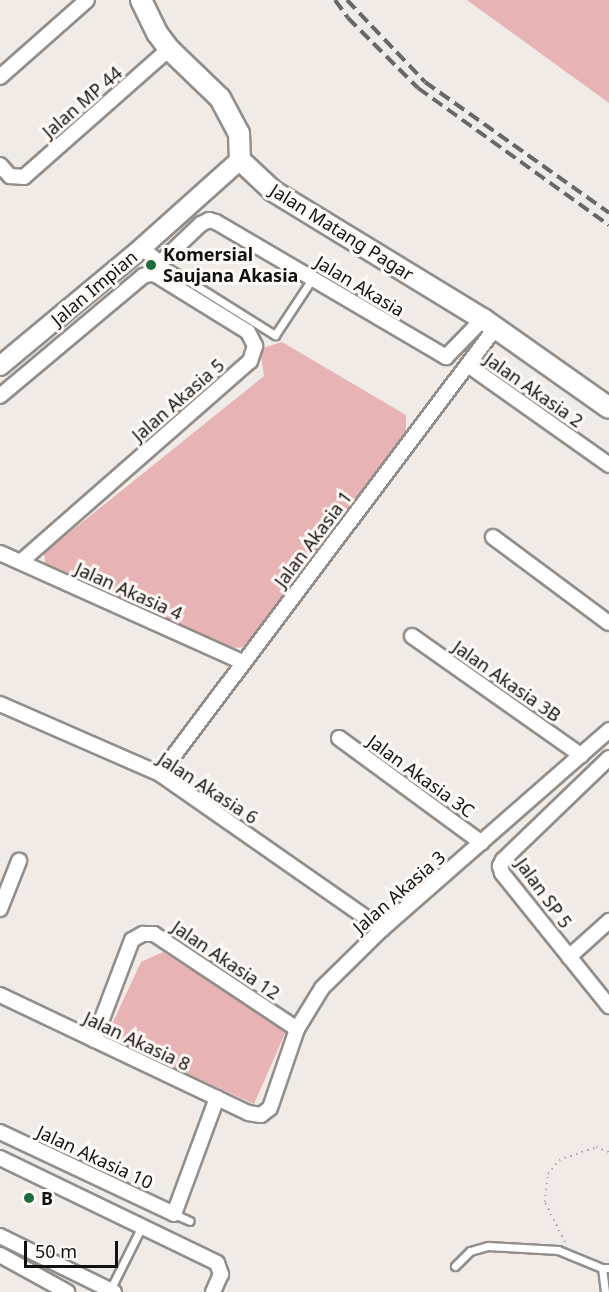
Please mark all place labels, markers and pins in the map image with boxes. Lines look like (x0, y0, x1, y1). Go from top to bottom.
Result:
place label: Komersial Saujana Akasia (163, 244, 298, 286)
marker: Komersial Saujana Akasia (144, 258, 158, 272)
place label: B (41, 1187, 53, 1209)
marker: B (22, 1191, 36, 1205)

